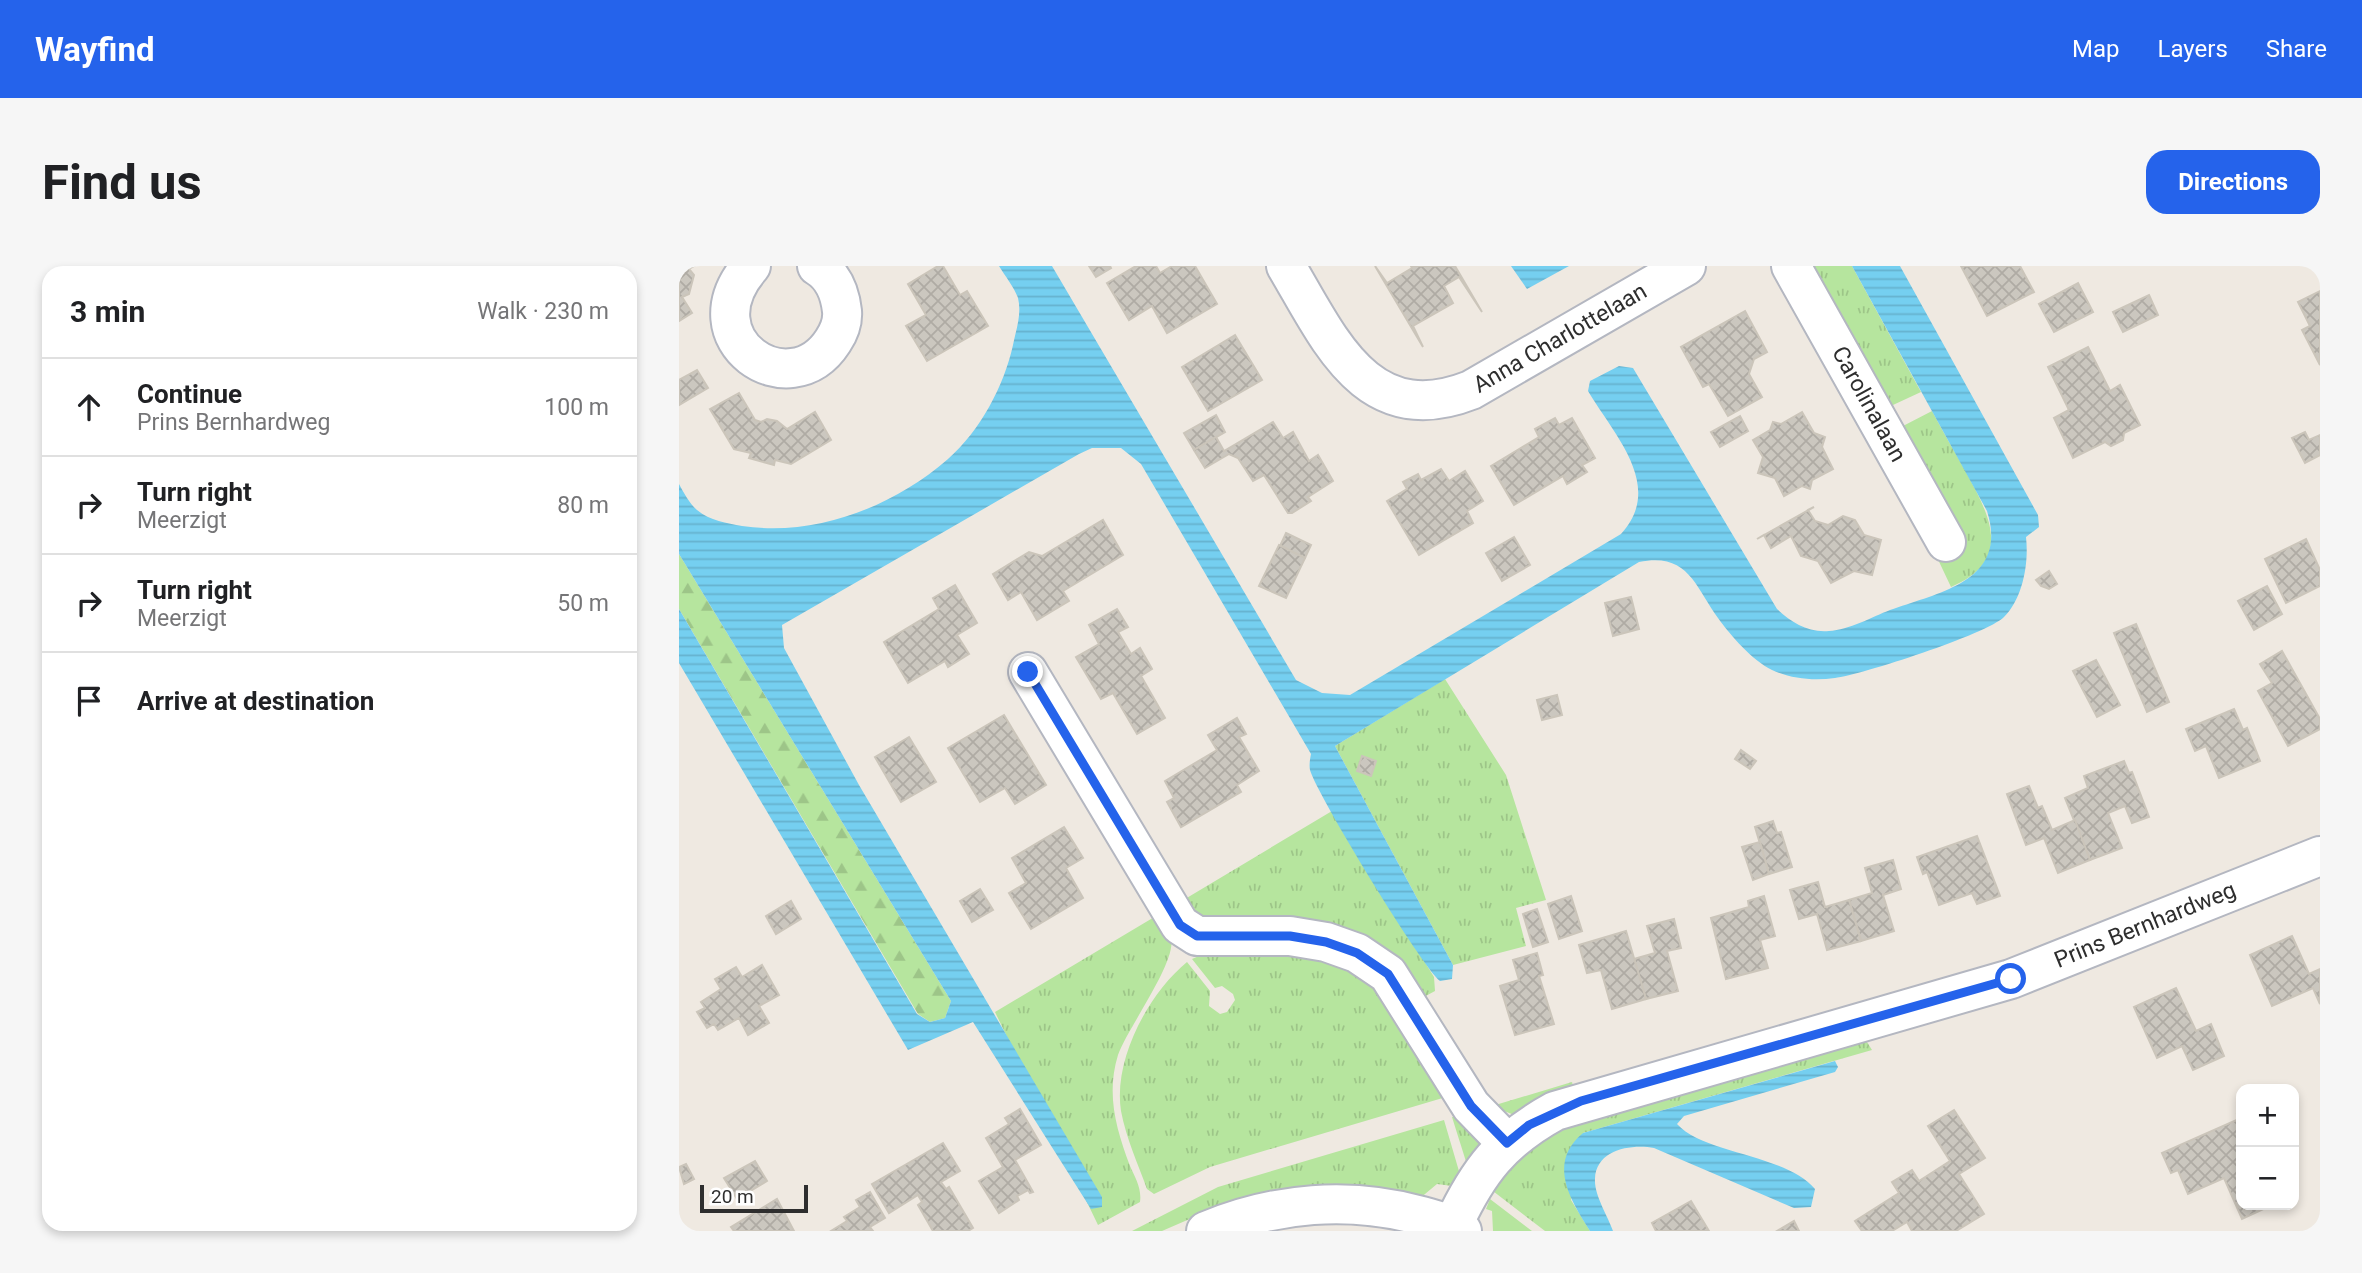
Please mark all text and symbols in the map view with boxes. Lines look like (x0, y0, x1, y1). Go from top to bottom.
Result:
text: Wayfind (35, 30, 155, 69)
text: Map (2072, 35, 2120, 63)
text: Layers (2158, 35, 2228, 63)
text: Share (2266, 35, 2327, 63)
button: Directions (2146, 150, 2320, 214)
text: Find us (42, 154, 202, 211)
street label: Anna Charlottelaan (1468, 277, 1652, 399)
text: 3 min (70, 294, 145, 329)
text: Walk · 230 m (477, 298, 609, 325)
street label: Carolinalaan (1826, 342, 1912, 466)
text: Continue (137, 379, 242, 409)
icon: ahead (70, 388, 108, 426)
text: 100 m (544, 394, 609, 421)
text: Prins Bernhardweg (137, 409, 330, 436)
text: Turn right (137, 477, 252, 507)
icon: right (70, 486, 108, 524)
text: 80 m (557, 492, 609, 519)
text: Meerzigt (137, 507, 227, 534)
text: Turn right (137, 575, 252, 605)
icon: right (70, 584, 108, 622)
text: 50 m (557, 590, 609, 617)
text: Meerzigt (137, 605, 227, 632)
route end (1012, 656, 1043, 687)
icon: arrive (70, 682, 108, 720)
text: Arrive at destination (137, 686, 374, 716)
street label: Prins Bernhardweg (2050, 876, 2240, 974)
route start (1995, 963, 2026, 994)
map controls (2236, 1084, 2299, 1210)
button: + (2236, 1084, 2299, 1147)
button: − (2236, 1147, 2299, 1210)
scale bar (700, 1182, 809, 1214)
text: 20 m (711, 1185, 754, 1208)

